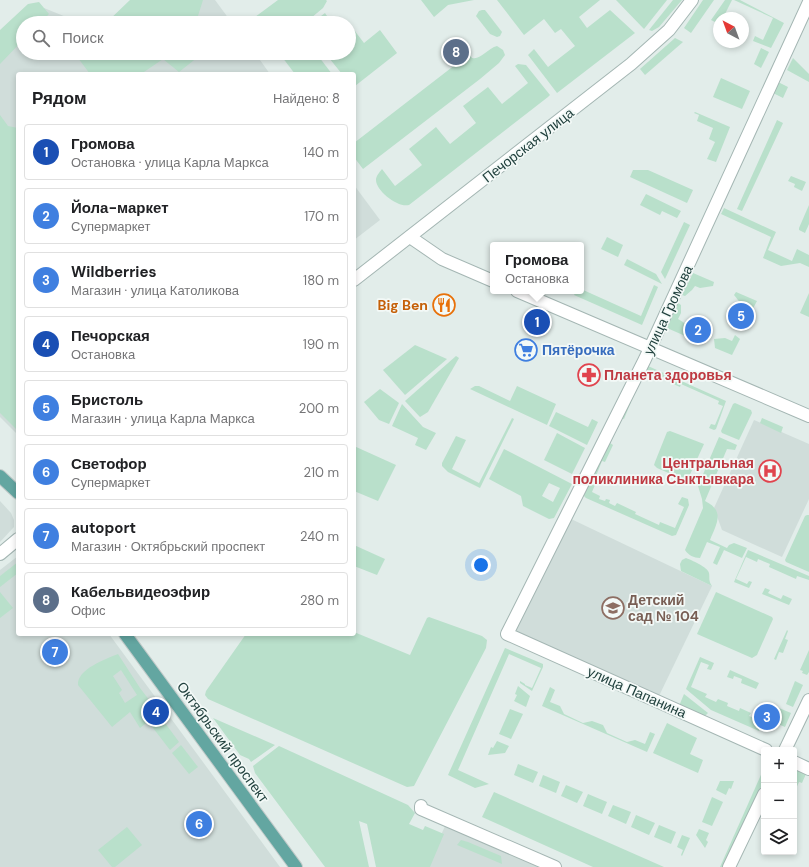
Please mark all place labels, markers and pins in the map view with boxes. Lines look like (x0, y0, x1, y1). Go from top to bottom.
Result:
pin: 8 (443, 37, 469, 67)
restaurant icon: Big Ben (431, 292, 457, 318)
place label: Big Ben (378, 296, 428, 314)
pin: 5 (728, 301, 754, 331)
pin: 1 (524, 307, 550, 337)
pin: 2 (685, 315, 711, 345)
supermarket icon: Пятёрочка (513, 337, 539, 363)
place label: Пятёрочка (542, 341, 615, 359)
pharmacy icon: Планета здоровья (576, 362, 602, 388)
place label: Планета здоровья (604, 366, 732, 384)
place label: Центральная поликлиника Сыктывкара (572, 454, 754, 488)
hospital icon: Центральная поликлиника Сыктывкара (757, 458, 783, 484)
place label: Детский сад № 104 (628, 591, 699, 625)
school or university icon: Детский сад № 104 (600, 595, 626, 621)
pin: 7 (42, 637, 68, 667)
pin: 4 (143, 697, 169, 727)
pin: 3 (754, 702, 780, 732)
pin: 6 (186, 809, 212, 839)

